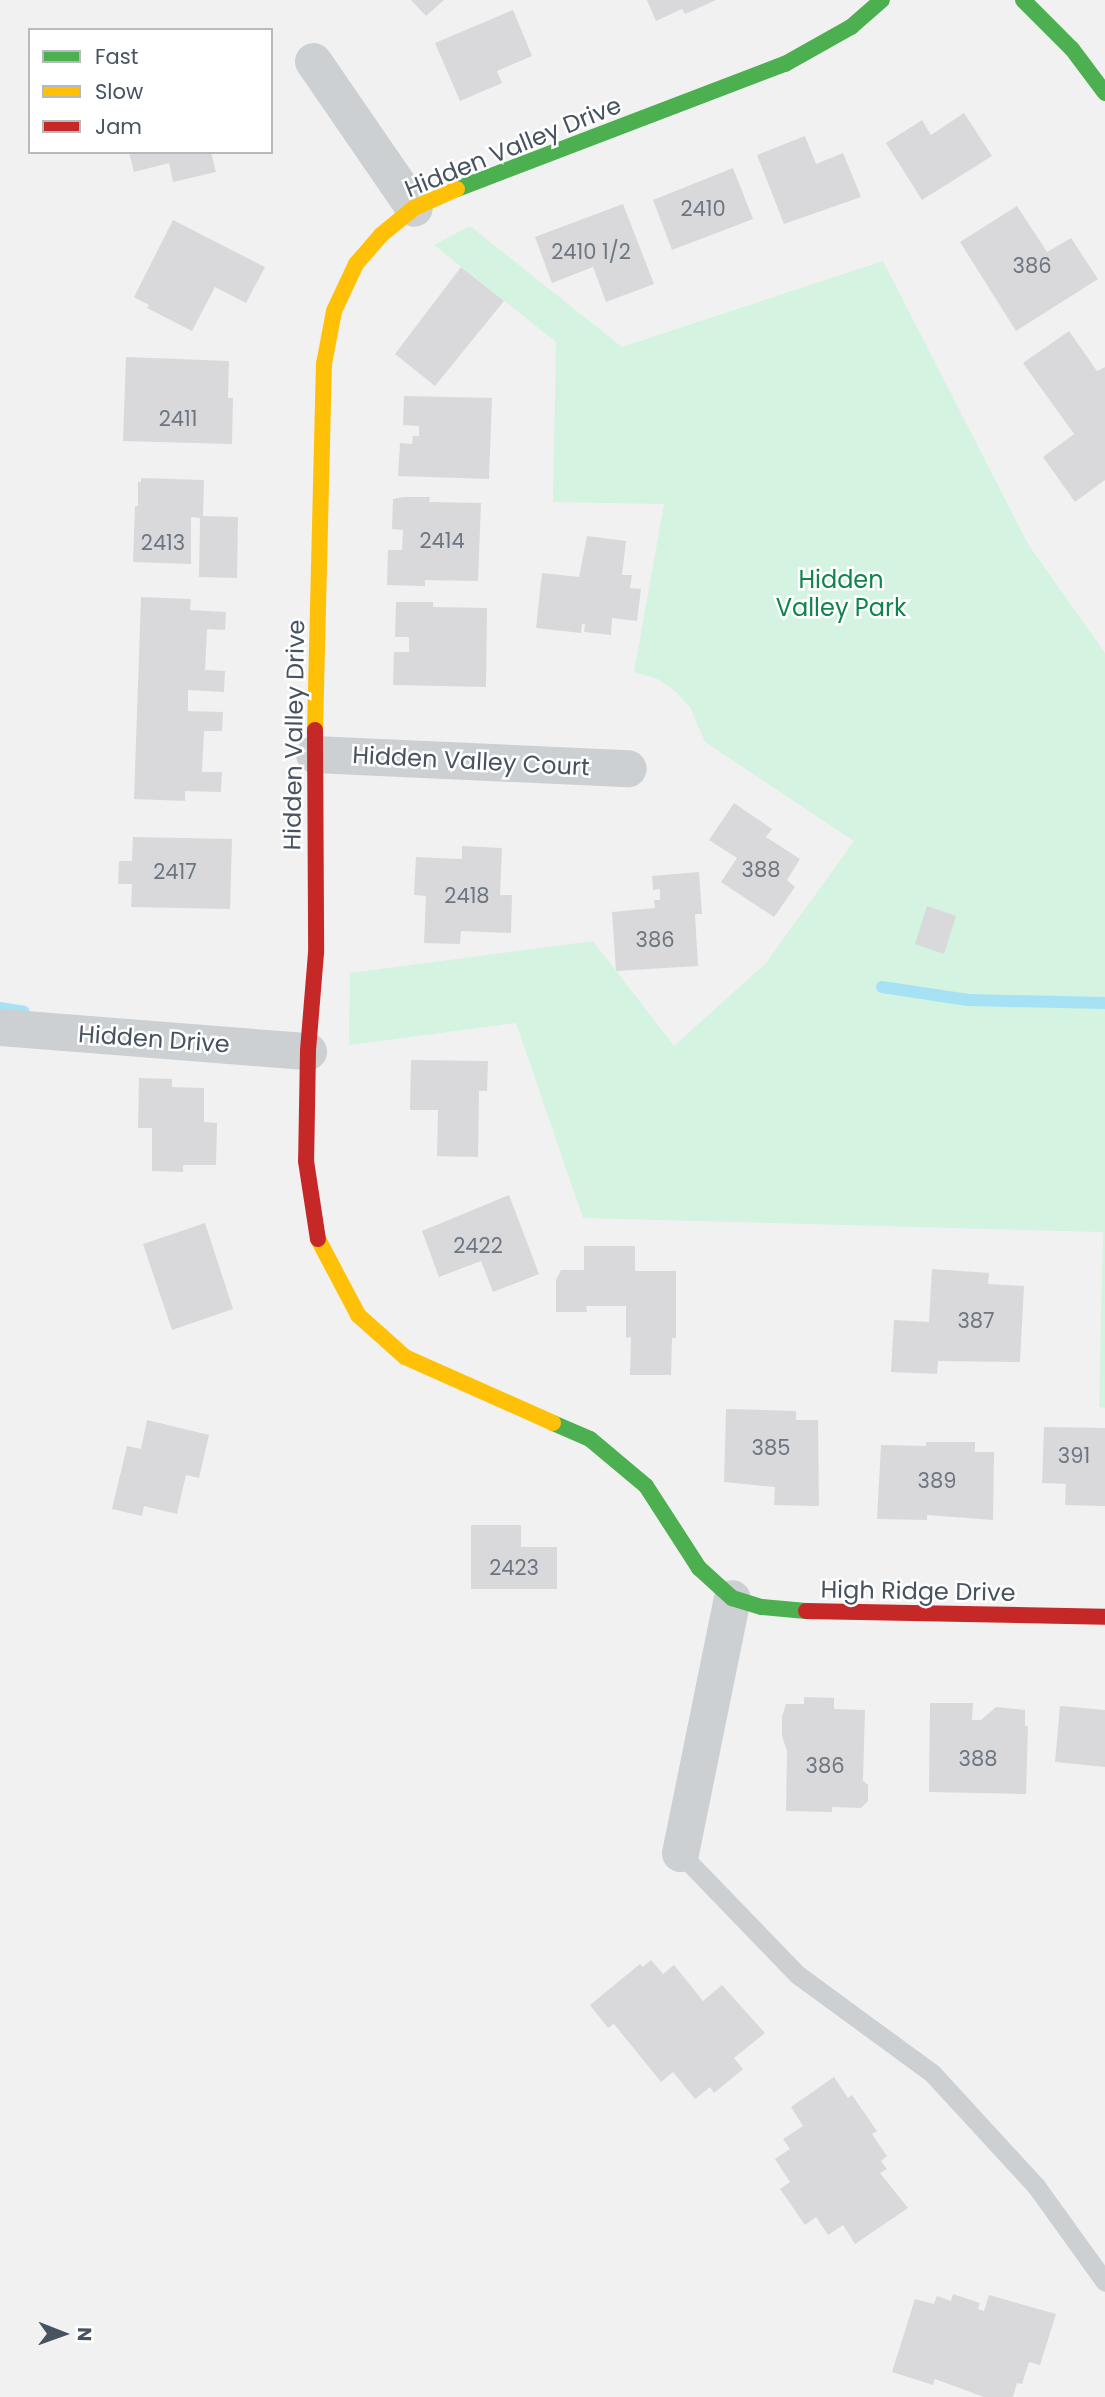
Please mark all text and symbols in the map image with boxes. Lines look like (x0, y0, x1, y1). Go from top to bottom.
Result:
legend (28, 28, 273, 154)
text: Fast (95, 42, 138, 71)
text: Slow (95, 77, 143, 106)
street label: Hidden Valley Drive (401, 90, 625, 204)
text: Jam (95, 112, 142, 141)
house number: 2410 (680, 196, 726, 222)
house number: 2410 1/2 (551, 239, 631, 265)
house number: 386 (1013, 253, 1051, 279)
house number: 2411 (159, 406, 197, 432)
house number: 2414 (419, 528, 465, 554)
house number: 2413 (141, 530, 185, 556)
park label: Hidden Valley Park (776, 566, 906, 622)
street label: Hidden Valley Drive (278, 619, 310, 851)
street label: Hidden Valley Court (352, 740, 590, 782)
house number: 388 (742, 857, 780, 883)
house number: 2417 (153, 859, 197, 885)
house number: 2418 (444, 883, 490, 909)
house number: 386 (636, 927, 674, 953)
street label: Hidden Drive (77, 1019, 231, 1059)
house number: 2422 (453, 1233, 503, 1259)
house number: 387 (957, 1308, 995, 1334)
house number: 385 (752, 1435, 790, 1461)
house number: 391 (1058, 1443, 1090, 1469)
house number: 389 (918, 1468, 956, 1494)
house number: 2423 (489, 1555, 539, 1581)
street label: High Ridge Drive (820, 1575, 1016, 1607)
house number: 388 (959, 1746, 997, 1772)
house number: 386 (806, 1753, 844, 1779)
north arrow (28, 2299, 98, 2369)
text: N (71, 2327, 98, 2342)

